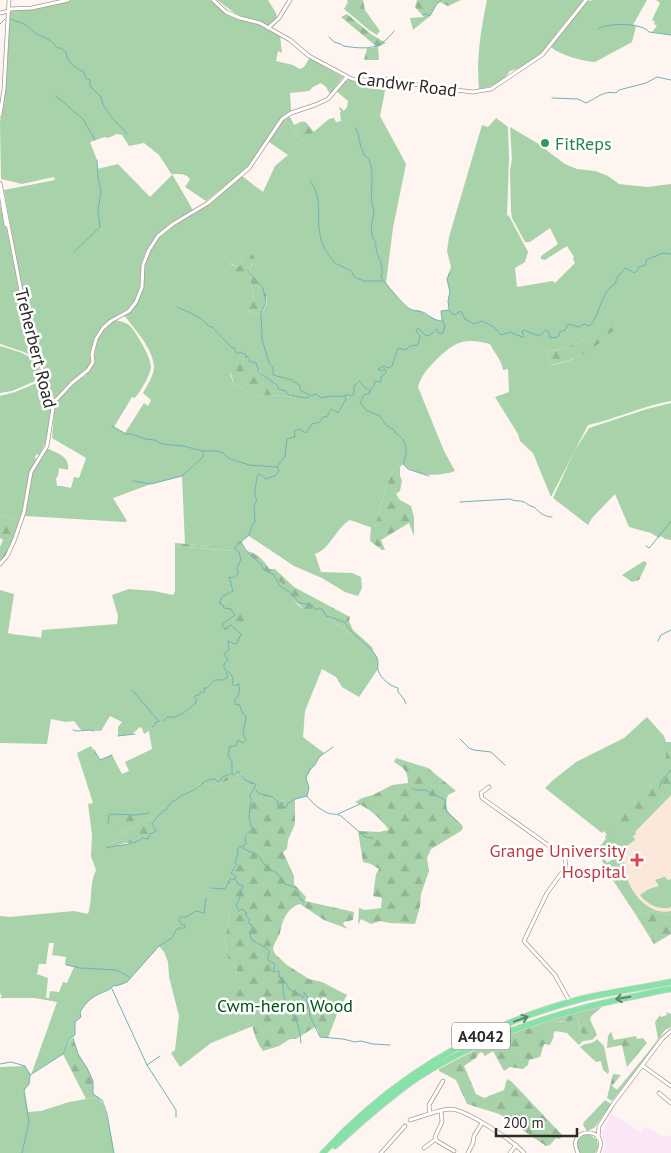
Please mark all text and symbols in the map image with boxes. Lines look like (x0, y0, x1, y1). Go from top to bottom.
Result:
street label: Candwr Road (356, 66, 458, 102)
place label: FitReps (555, 132, 612, 155)
marker: FitReps (539, 137, 551, 149)
street label: Treherbert Road (10, 286, 62, 410)
place label: Grange University Hospital (489, 839, 627, 883)
marker: Grange University Hospital (630, 853, 644, 867)
park label: Cwm-heron Wood (217, 994, 353, 1017)
one-way arrow (616, 994, 632, 1004)
one-way arrow (513, 1014, 528, 1023)
road number: A4042 (452, 1022, 510, 1050)
scale bar (496, 1106, 577, 1138)
text: 200 m (503, 1113, 544, 1132)

